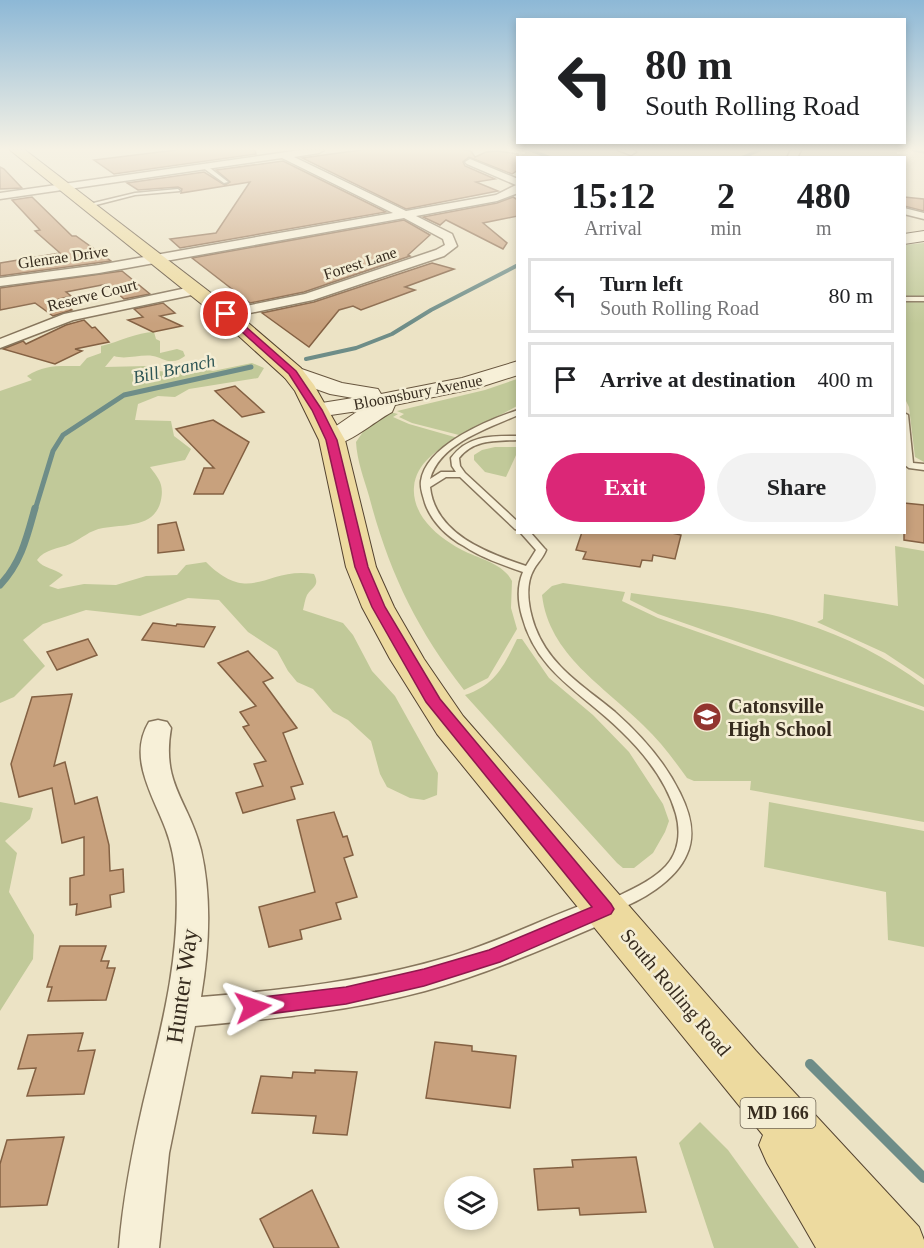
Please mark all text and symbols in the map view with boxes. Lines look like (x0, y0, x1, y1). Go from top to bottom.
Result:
icon: left (546, 42, 624, 120)
text: 80 m (645, 42, 733, 88)
text: South Rolling Road (645, 91, 860, 121)
text: 15:12 (571, 176, 655, 216)
text: 2 (717, 176, 735, 216)
text: 480 (797, 176, 851, 216)
text: Arrival (584, 217, 642, 239)
text: min (710, 217, 742, 239)
text: m (816, 217, 832, 239)
street label: Glenrae Drive (17, 242, 109, 272)
street label: Forest Lane (321, 243, 399, 283)
text: Turn left (600, 271, 683, 296)
street label: Reserve Court (45, 275, 139, 314)
icon: left (549, 279, 582, 312)
text: 80 m (828, 283, 873, 308)
pin (200, 288, 251, 339)
icon: arrive (209, 297, 242, 330)
text: South Rolling Road (600, 297, 759, 319)
water label: Bill Branch (131, 351, 217, 387)
icon: arrive (549, 363, 582, 396)
text: Arrive at destination (600, 367, 796, 392)
text: 400 m (817, 367, 873, 392)
street label: Bloomsbury Avenue (352, 371, 484, 414)
button: Exit (546, 453, 705, 522)
button: Share (717, 453, 876, 522)
place label: Catonsville High School (728, 695, 832, 741)
school or university icon: Catonsville High School (691, 701, 723, 733)
street label: South Rolling Road (616, 924, 735, 1061)
street label: Hunter Way (161, 927, 203, 1045)
position arrow (221, 975, 285, 1039)
road number: MD 166 (740, 1098, 816, 1128)
map controls (444, 1176, 498, 1230)
button: layers (444, 1176, 498, 1230)

